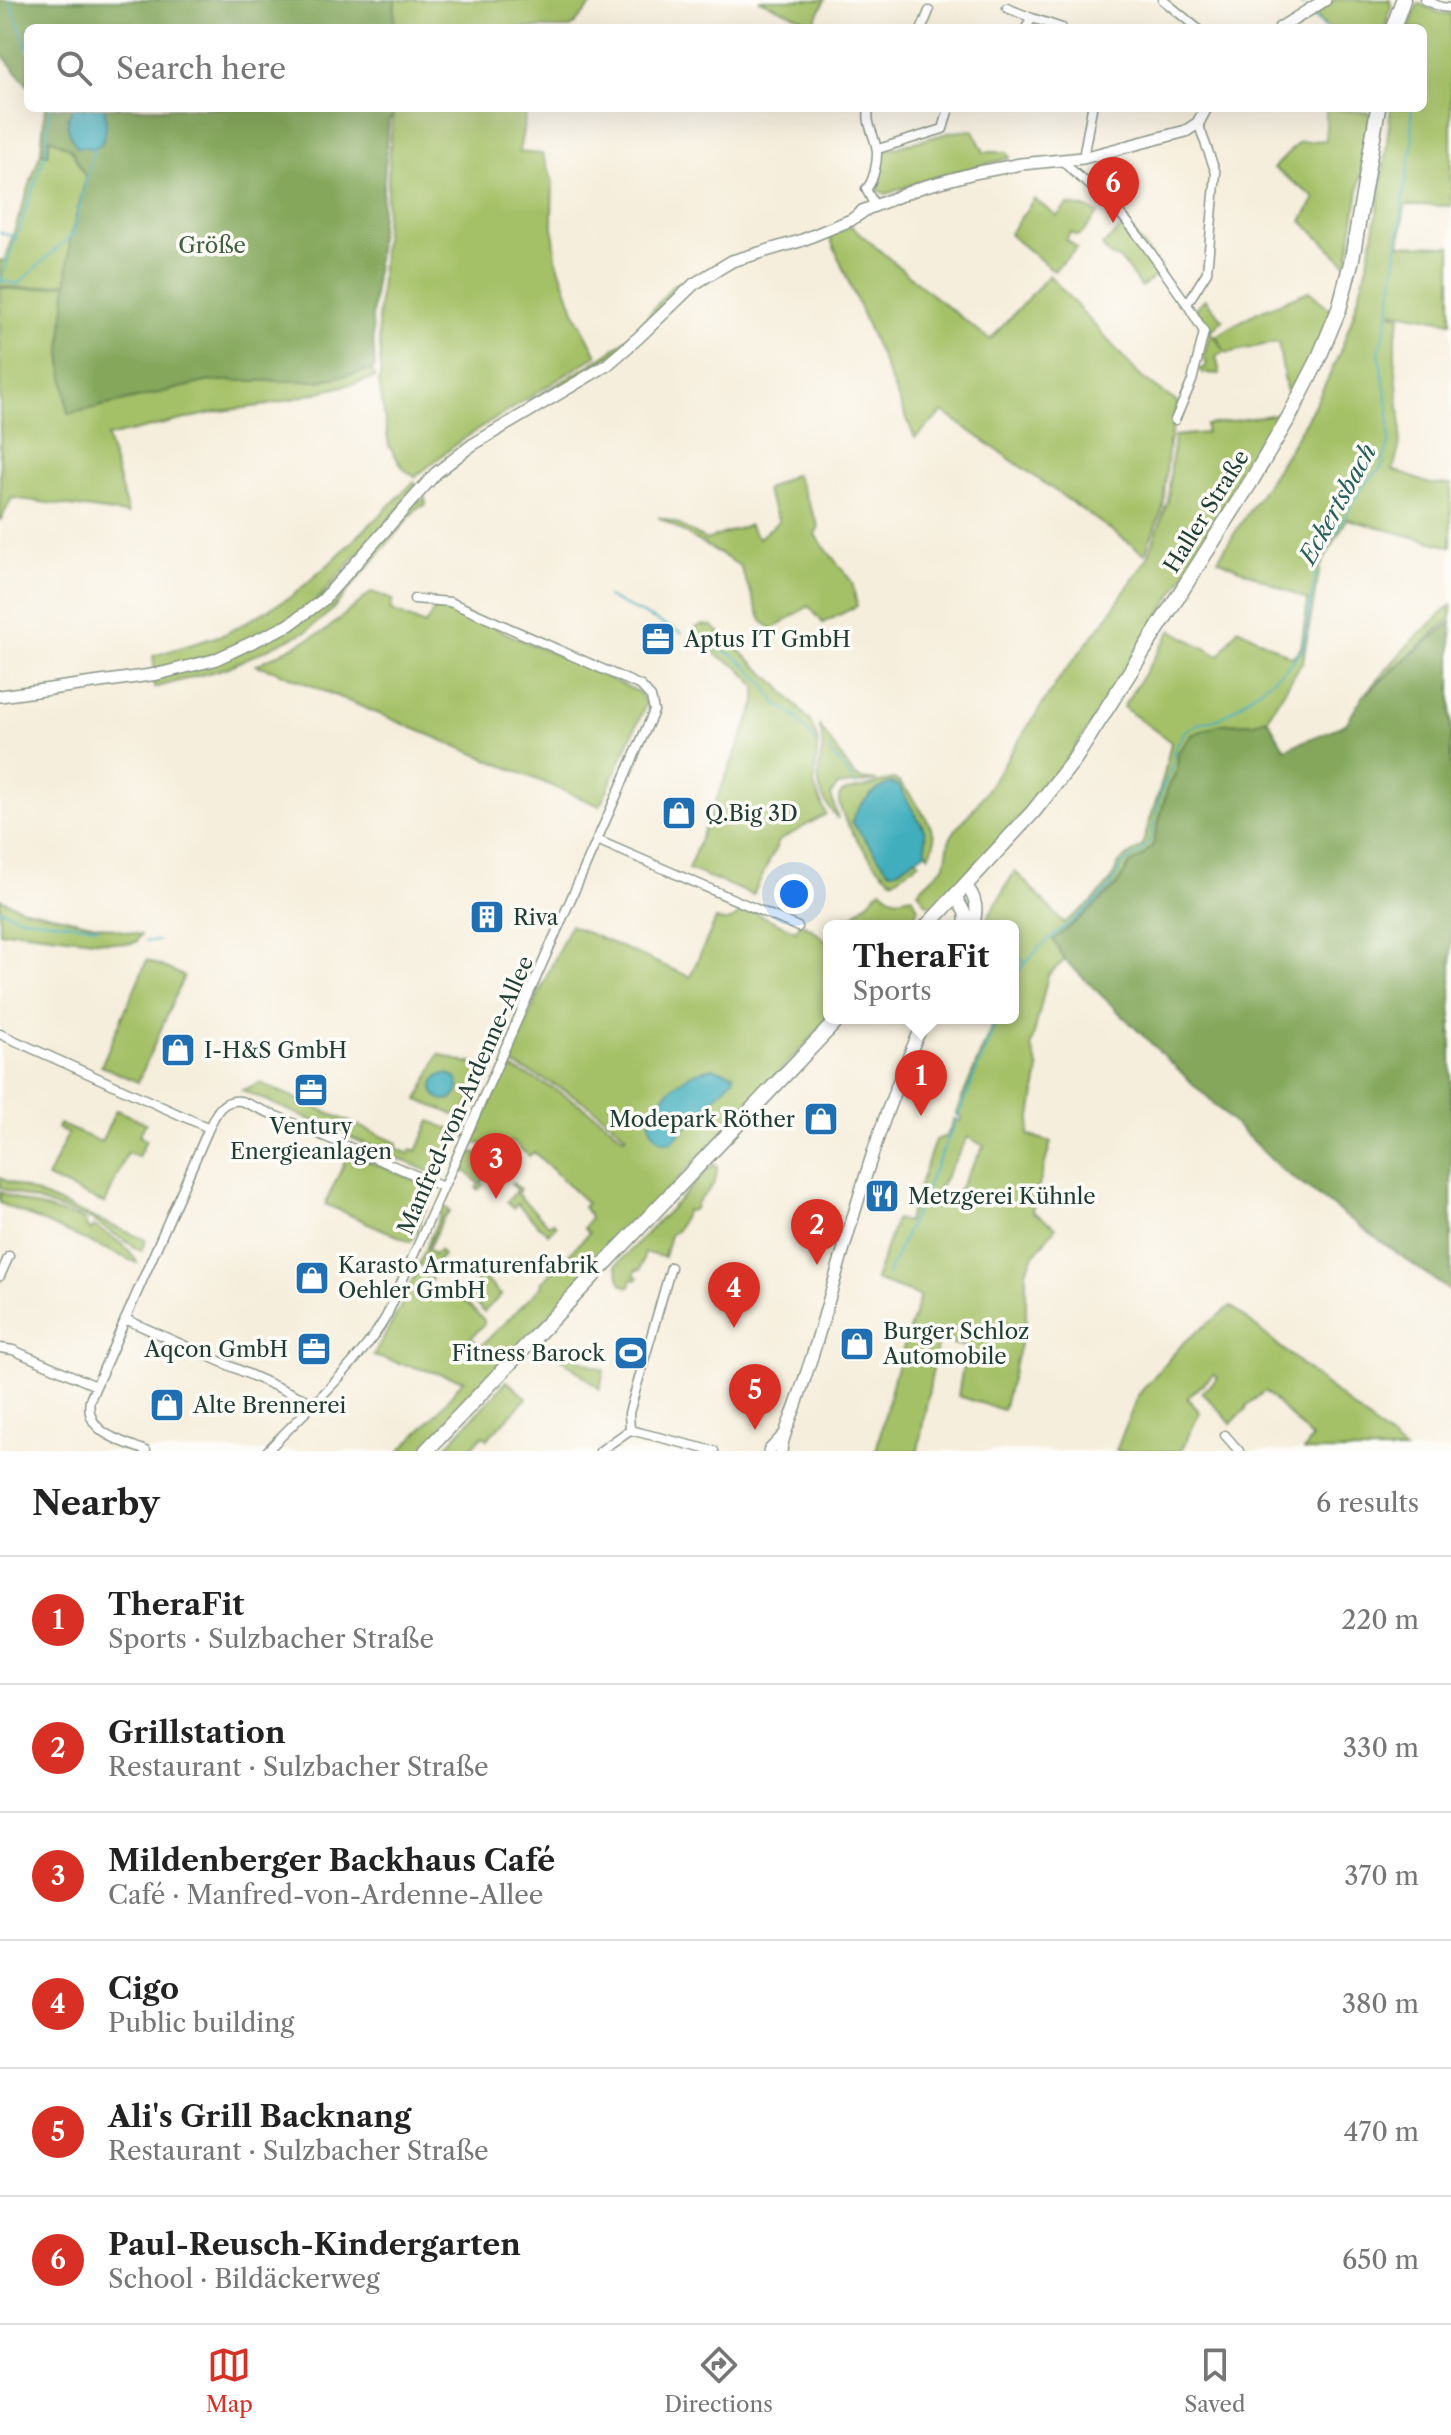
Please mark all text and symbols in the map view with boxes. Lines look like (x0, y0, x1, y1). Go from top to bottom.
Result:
search box (24, 24, 1427, 112)
icon: search (52, 46, 96, 90)
text: Search here (116, 50, 286, 87)
pin: 6 (1087, 157, 1139, 223)
park label: Größe (178, 232, 246, 259)
water label: Eckertsbach (1292, 439, 1382, 571)
street label: Haller Straße (1158, 445, 1255, 578)
office icon: Aptus IT GmbH (639, 620, 677, 658)
place label: Aptus IT GmbH (683, 626, 851, 653)
shop icon: Q.Big 3D (660, 794, 698, 832)
place label: Q.Big 3D (705, 800, 798, 827)
your location (774, 874, 814, 914)
building icon: Riva (468, 898, 506, 936)
place label: Riva (513, 904, 559, 931)
popup (823, 920, 1019, 1024)
text: TheraFit (853, 938, 989, 975)
street label: Manfred-von-Ardenne-Allee (392, 952, 539, 1239)
text: Sports (853, 975, 932, 1007)
shop icon: I-H&S GmbH (159, 1031, 197, 1069)
place label: I-H&S GmbH (204, 1037, 347, 1064)
pin: 1 (895, 1050, 947, 1116)
office icon: Ventury Energieanlagen (292, 1071, 330, 1109)
shop icon: Modepark Röther (802, 1100, 840, 1138)
place label: Modepark Röther (609, 1106, 795, 1133)
place label: Ventury Energieanlagen (230, 1113, 392, 1165)
pin: 3 (470, 1133, 522, 1199)
restaurant icon: Metzgerei Kühnle (863, 1177, 901, 1215)
place label: Metzgerei Kühnle (908, 1183, 1096, 1210)
pin: 2 (791, 1199, 843, 1265)
place label: Karasto Armaturenfabrik Oehler GmbH (338, 1252, 600, 1304)
shop icon: Karasto Armaturenfabrik Oehler GmbH (293, 1259, 331, 1297)
pin: 4 (708, 1262, 760, 1328)
place label: Burger Schloz Automobile (882, 1318, 1029, 1370)
shop icon: Burger Schloz Automobile (838, 1325, 876, 1363)
office icon: Aqcon GmbH (295, 1330, 333, 1368)
sports icon: Fitness Barock (612, 1334, 650, 1372)
place label: Aqcon GmbH (143, 1336, 288, 1363)
place label: Fitness Barock (451, 1340, 606, 1367)
pin: 5 (729, 1364, 781, 1430)
shop icon: Alte Brennerei (148, 1386, 186, 1424)
place label: Alte Brennerei (192, 1392, 347, 1419)
text: Nearby (32, 1482, 160, 1524)
text: 6 results (1316, 1487, 1419, 1519)
text: TheraFit (108, 1586, 244, 1623)
text: 1 (52, 1604, 64, 1636)
text: 220 m (1341, 1604, 1419, 1636)
text: Sports · Sulzbacher Straße (108, 1623, 434, 1655)
text: Grillstation (108, 1714, 285, 1751)
text: 2 (50, 1732, 66, 1764)
text: 330 m (1343, 1732, 1419, 1764)
text: Restaurant · Sulzbacher Straße (108, 1751, 489, 1783)
text: Mildenberger Backhaus Café (108, 1842, 555, 1879)
text: 3 (51, 1860, 65, 1892)
text: 370 m (1344, 1860, 1419, 1892)
text: Café · Manfred-von-Ardenne-Allee (108, 1879, 543, 1911)
text: Cigo (108, 1970, 179, 2007)
text: 4 (50, 1988, 66, 2020)
text: 380 m (1342, 1988, 1419, 2020)
text: Public building (108, 2007, 294, 2039)
text: Ali's Grill Backnang (108, 2098, 411, 2135)
text: 5 (51, 2116, 65, 2148)
text: 470 m (1344, 2116, 1419, 2148)
text: Restaurant · Sulzbacher Straße (108, 2135, 489, 2167)
text: Paul-Reusch-Kindergarten (108, 2226, 521, 2263)
text: 6 (50, 2244, 66, 2276)
text: 650 m (1342, 2244, 1419, 2276)
text: School · Bildäckerweg (108, 2263, 380, 2295)
tab: Map (206, 2343, 253, 2418)
tab: Directions (664, 2343, 773, 2418)
tab: Saved (1184, 2343, 1245, 2418)

